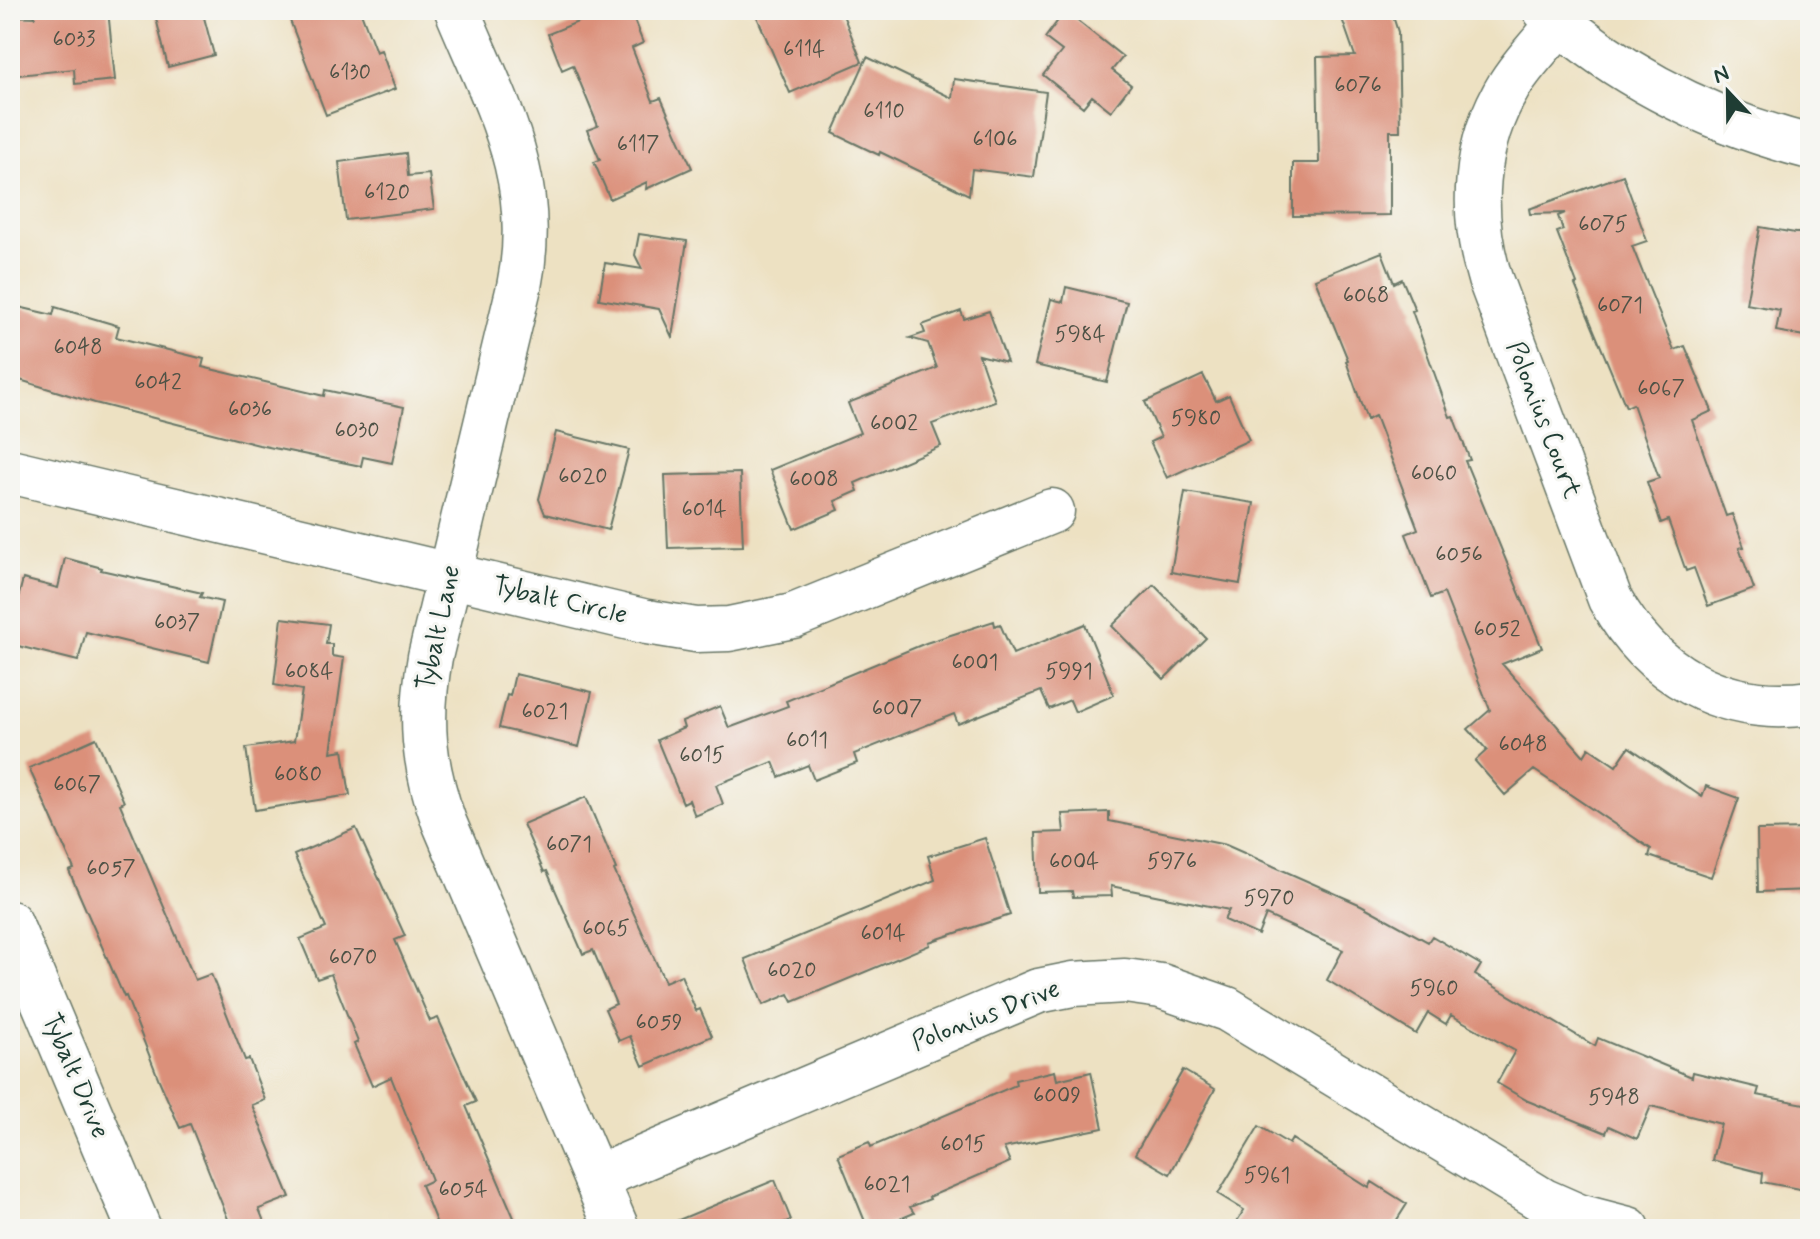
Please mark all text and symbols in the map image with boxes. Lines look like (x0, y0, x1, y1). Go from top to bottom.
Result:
house number: 6033 (53, 26, 95, 54)
house number: 6114 (783, 36, 825, 64)
north arrow (1688, 52, 1768, 132)
house number: 6130 (329, 59, 371, 87)
text: N (1709, 60, 1733, 91)
house number: 6076 (1334, 72, 1382, 100)
house number: 6110 (863, 98, 905, 126)
house number: 6106 (972, 126, 1018, 154)
house number: 6117 (617, 131, 659, 159)
house number: 6120 (364, 179, 410, 207)
house number: 6075 (1578, 211, 1628, 239)
house number: 6068 (1343, 282, 1389, 310)
house number: 6071 (1597, 292, 1643, 320)
house number: 5984 (1055, 321, 1106, 349)
house number: 6048 (53, 334, 103, 362)
street label: Polonius Court (1497, 337, 1589, 503)
house number: 6042 (134, 369, 182, 397)
house number: 6067 (1637, 375, 1685, 403)
house number: 6036 (228, 396, 272, 424)
house number: 5980 (1171, 405, 1221, 433)
house number: 6002 (870, 410, 918, 438)
house number: 6030 (334, 417, 380, 445)
house number: 6060 (1411, 460, 1457, 488)
house number: 6020 (558, 463, 608, 491)
house number: 6008 (789, 466, 839, 494)
house number: 6014 (681, 496, 727, 524)
house number: 6056 (1435, 541, 1483, 569)
street label: Tybalt Lane (409, 562, 469, 694)
street label: Tybalt Circle (489, 569, 631, 633)
house number: 6037 (154, 609, 200, 637)
house number: 6052 (1474, 616, 1521, 644)
house number: 6001 (952, 649, 998, 677)
house number: 6084 (285, 658, 333, 686)
house number: 5991 (1045, 658, 1093, 686)
house number: 6007 (872, 695, 922, 723)
house number: 6021 (522, 698, 568, 726)
house number: 6011 (786, 727, 828, 755)
house number: 6048 (1498, 731, 1548, 759)
house number: 6015 (679, 742, 725, 770)
house number: 6080 (274, 761, 322, 789)
house number: 6067 (53, 771, 101, 799)
house number: 6071 (546, 831, 592, 859)
house number: 6004 (1049, 848, 1099, 876)
house number: 5976 (1147, 848, 1197, 876)
house number: 6057 (86, 855, 136, 883)
house number: 5970 (1244, 885, 1294, 913)
house number: 6065 (582, 915, 630, 943)
house number: 6014 (860, 920, 906, 948)
house number: 6070 (329, 944, 377, 972)
house number: 6020 (767, 957, 817, 985)
street label: Polonius Drive (907, 972, 1065, 1060)
house number: 5960 (1410, 975, 1458, 1003)
street label: Tybalt Drive (33, 1008, 117, 1144)
house number: 6059 (636, 1009, 682, 1037)
house number: 6009 (1033, 1082, 1081, 1110)
house number: 5948 (1588, 1084, 1640, 1112)
house number: 6015 (940, 1131, 986, 1159)
house number: 5961 (1244, 1162, 1290, 1190)
house number: 6021 (864, 1171, 910, 1199)
house number: 6054 (439, 1176, 488, 1204)

